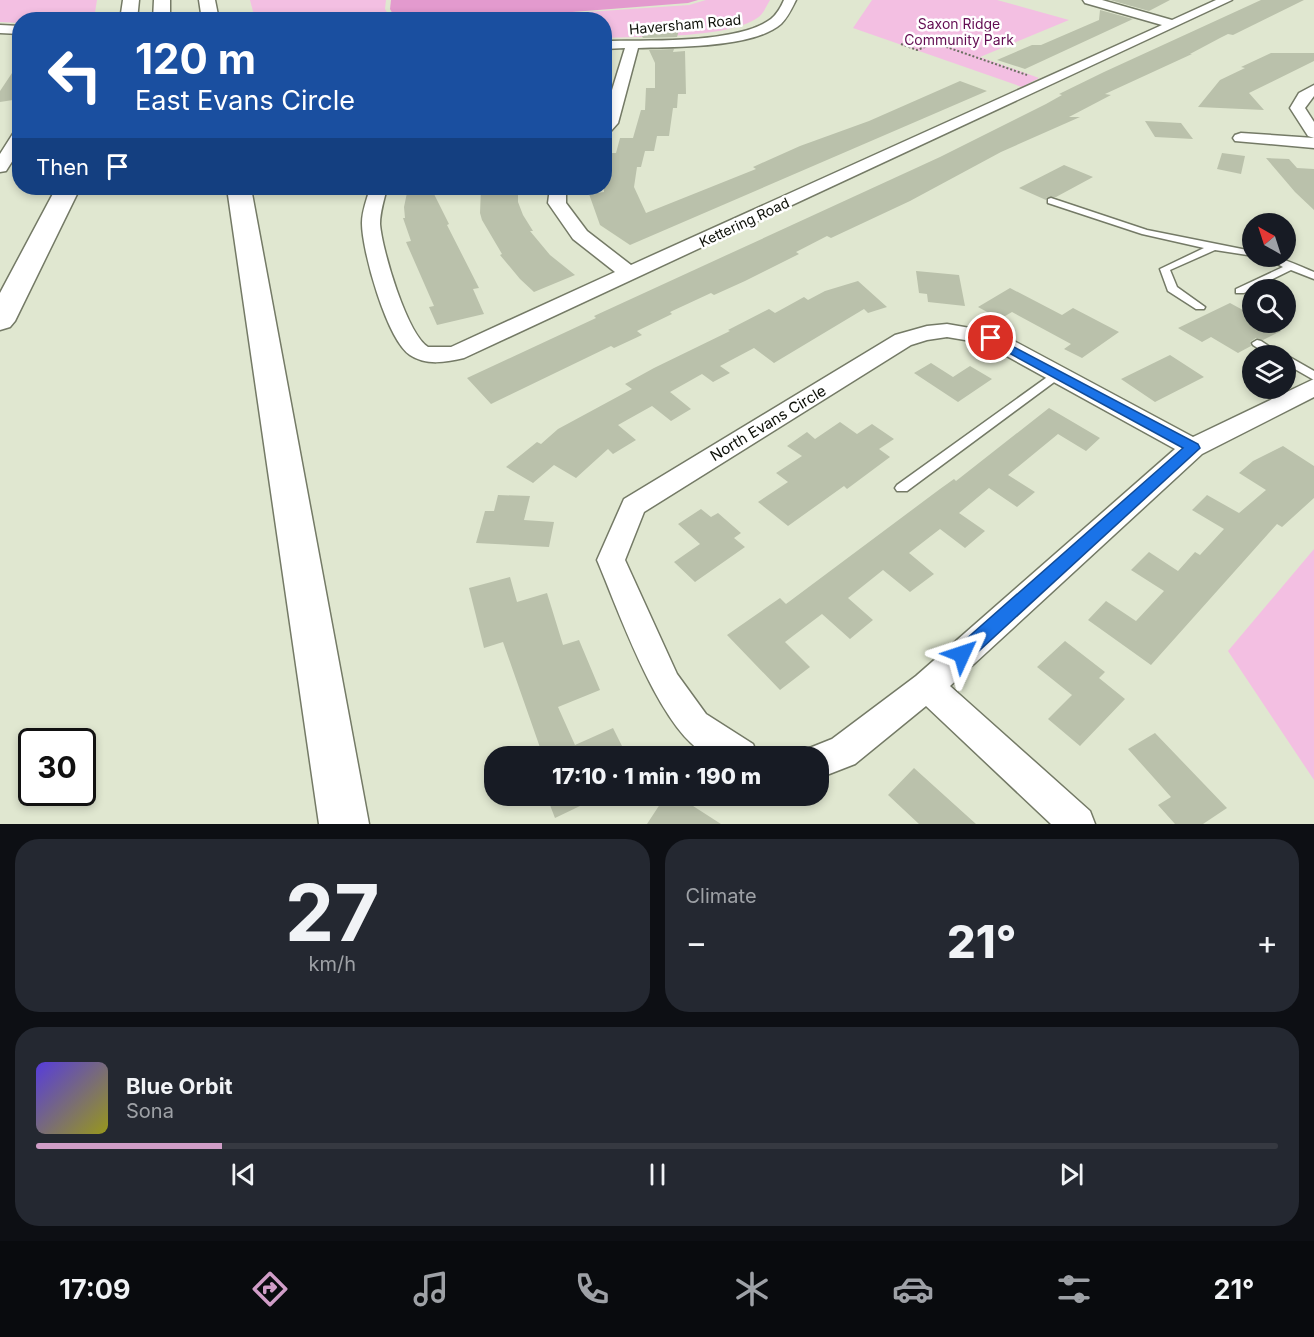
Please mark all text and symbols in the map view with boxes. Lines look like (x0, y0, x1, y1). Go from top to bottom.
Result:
street label: Haversham Road (628, 11, 742, 37)
park label: Saxon Ridge Community Park (904, 15, 1014, 48)
text: 120 m (135, 33, 256, 84)
icon: left (36, 36, 114, 114)
text: East Evans Circle (135, 84, 355, 117)
icon: arrive (101, 150, 134, 183)
text: Then (36, 154, 89, 180)
street label: Kettering Road (696, 194, 792, 250)
north arrow (1242, 213, 1296, 267)
map controls (1242, 213, 1296, 399)
button: search (1242, 279, 1296, 333)
pin (965, 312, 1016, 363)
icon: arrive (974, 321, 1007, 354)
button: layers (1242, 345, 1296, 399)
street label: North Evans Circle (707, 381, 829, 465)
position arrow (930, 622, 994, 686)
speed limit sign: 30 (18, 728, 96, 806)
text: 17:10 · 1 min · 190 m (552, 763, 761, 789)
text: 27 (285, 865, 380, 960)
text: Climate (686, 884, 757, 908)
text: 21° (947, 914, 1016, 969)
text: − (686, 922, 707, 962)
text: + (1256, 922, 1278, 962)
text: km/h (308, 952, 356, 976)
text: Blue Orbit (126, 1073, 233, 1099)
text: Sona (126, 1099, 174, 1123)
icon: previous (227, 1158, 260, 1191)
icon: pause (641, 1158, 674, 1191)
icon: next (1055, 1158, 1088, 1191)
icon: directions (249, 1268, 291, 1310)
icon: music (410, 1268, 452, 1310)
icon: phone (571, 1268, 613, 1310)
icon: climate (731, 1268, 773, 1310)
icon: car (892, 1268, 934, 1310)
icon: filters (1053, 1268, 1095, 1310)
text: 17:09 (59, 1273, 131, 1306)
text: 21° (1213, 1273, 1255, 1306)

